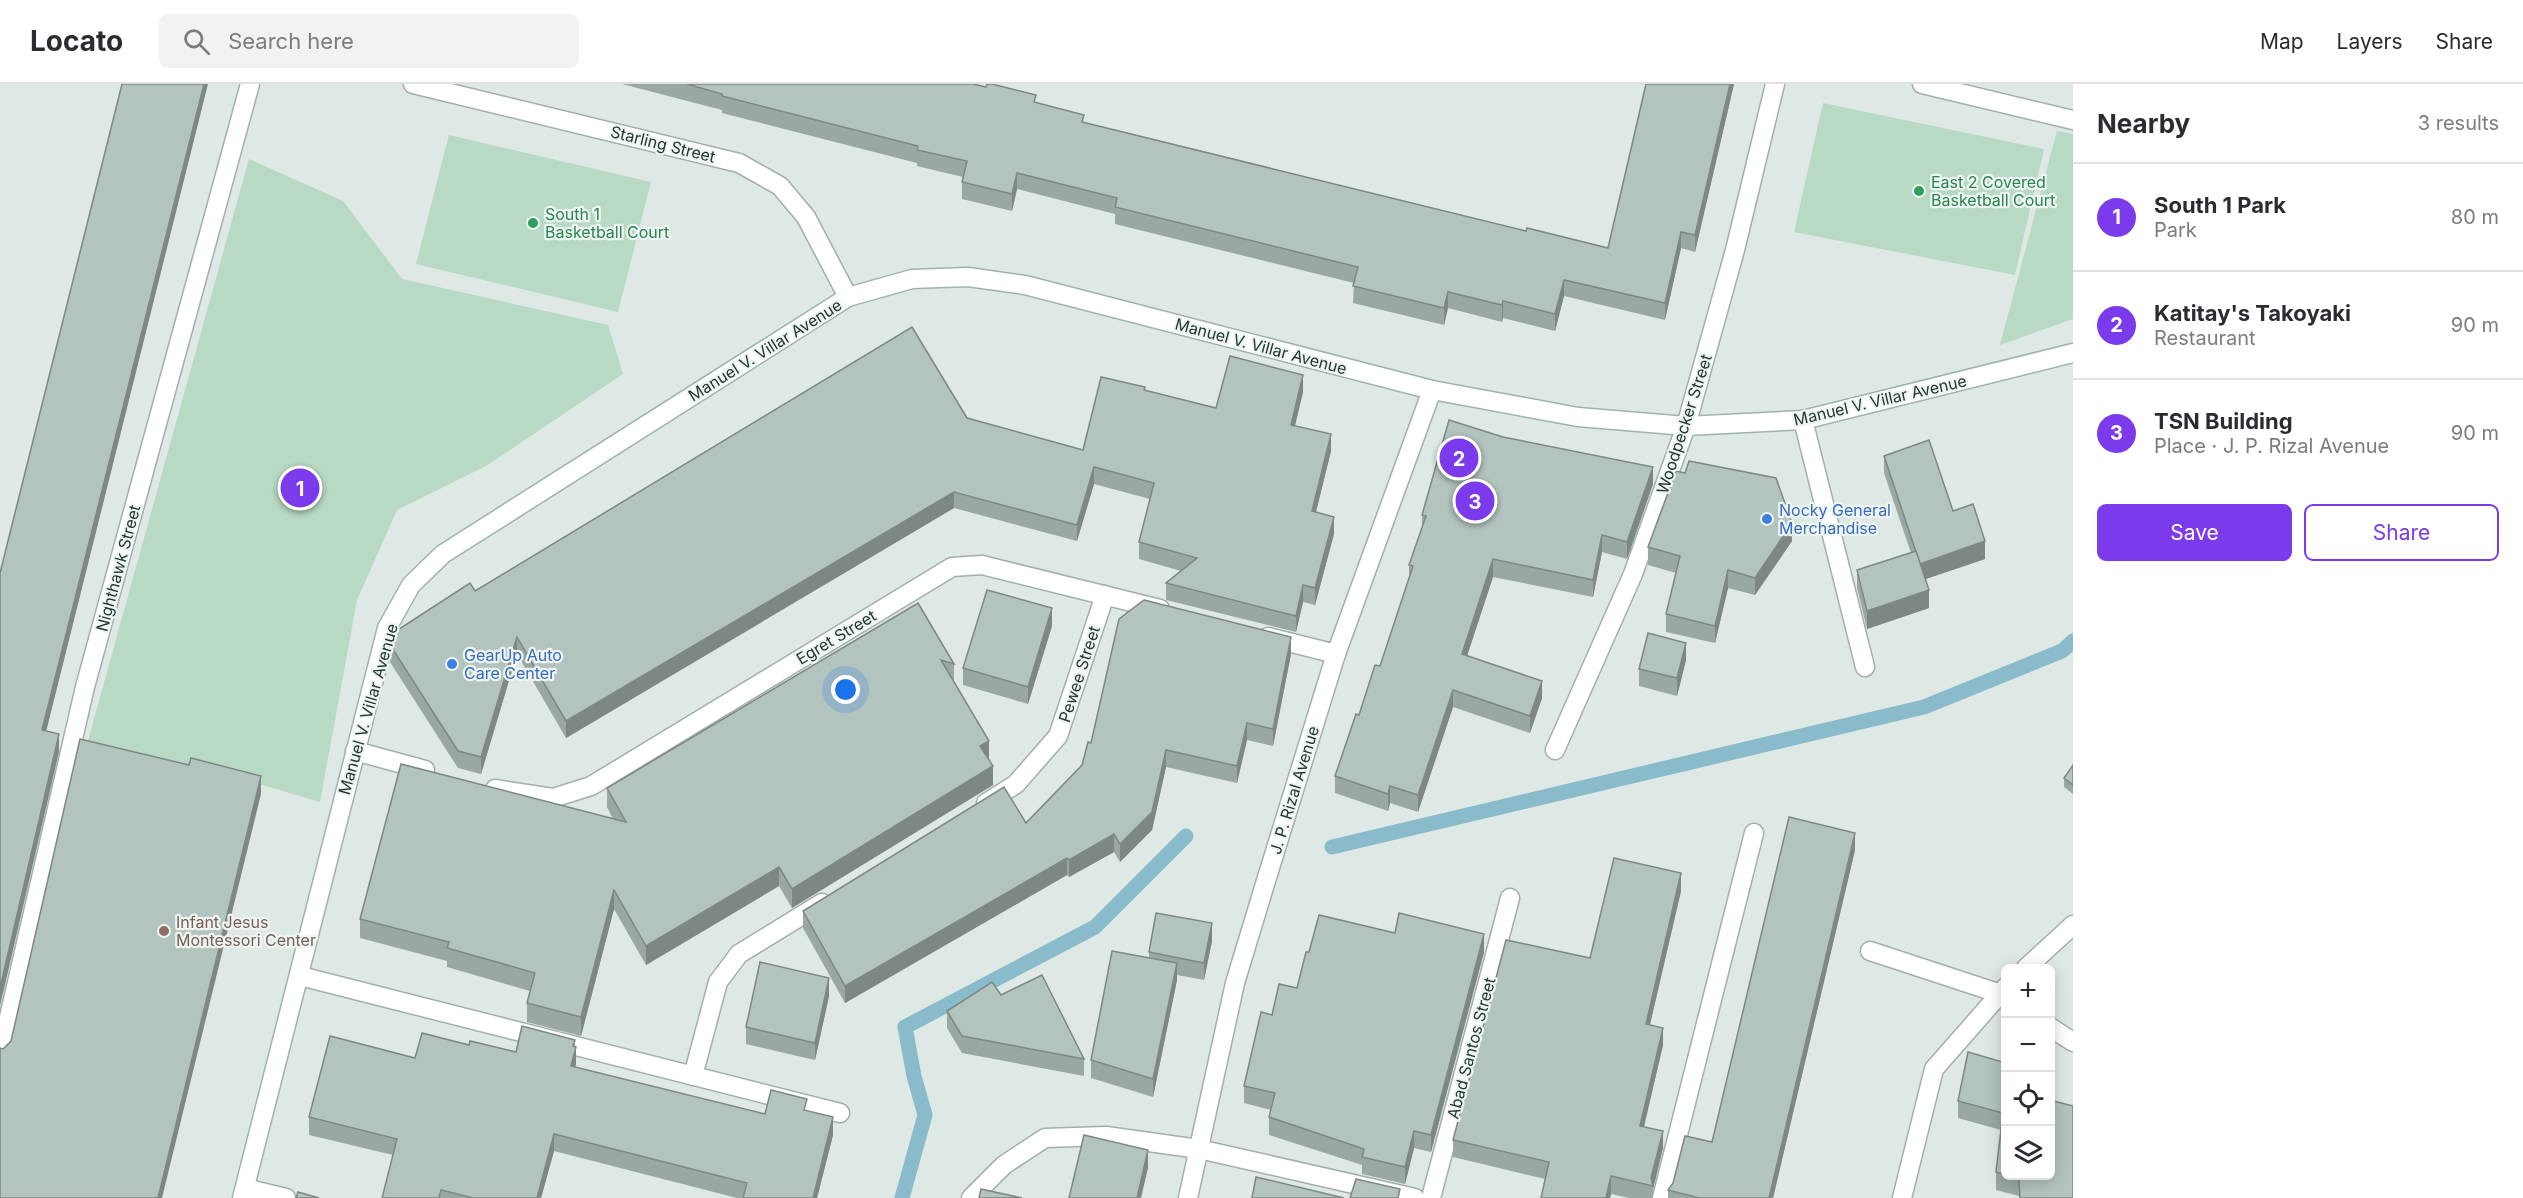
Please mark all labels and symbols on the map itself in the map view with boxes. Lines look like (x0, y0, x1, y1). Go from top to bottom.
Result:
street label: Starling Street (608, 121, 718, 167)
place label: East 2 Covered Basketball Court (1931, 172, 2055, 210)
marker: East 2 Covered Basketball Court (1912, 184, 1926, 198)
place label: South 1 Basketball Court (545, 204, 669, 242)
marker: South 1 Basketball Court (526, 216, 540, 230)
street label: Manuel V. Villar Avenue (685, 295, 845, 405)
street label: Manuel V. Villar Avenue (1173, 313, 1349, 379)
street label: Woodpecker Street (1652, 352, 1716, 496)
street label: Manuel V. Villar Avenue (1791, 370, 1969, 430)
pin: 2 (1440, 436, 1478, 481)
pin: 1 (280, 466, 320, 510)
pin: 3 (1456, 478, 1494, 524)
place label: Nocky General Merchandise (1779, 500, 1891, 538)
street label: Nighthawk Street (91, 502, 145, 634)
marker: Nocky General Merchandise (1760, 512, 1774, 526)
street label: Egret Street (793, 605, 879, 669)
street label: Manuel V. Villar Avenue (334, 621, 402, 797)
street label: Pewee Street (1054, 623, 1104, 725)
place label: GearUp Auto Care Center (464, 645, 562, 683)
marker: GearUp Auto Care Center (445, 657, 459, 671)
your location (831, 675, 860, 704)
street label: J. P. Rizal Avenue (1265, 723, 1323, 857)
place label: Infant Jesus Montessori Center (176, 912, 316, 950)
marker: Infant Jesus Montessori Center (157, 924, 171, 938)
street label: Abad Santos Street (1442, 975, 1500, 1121)

